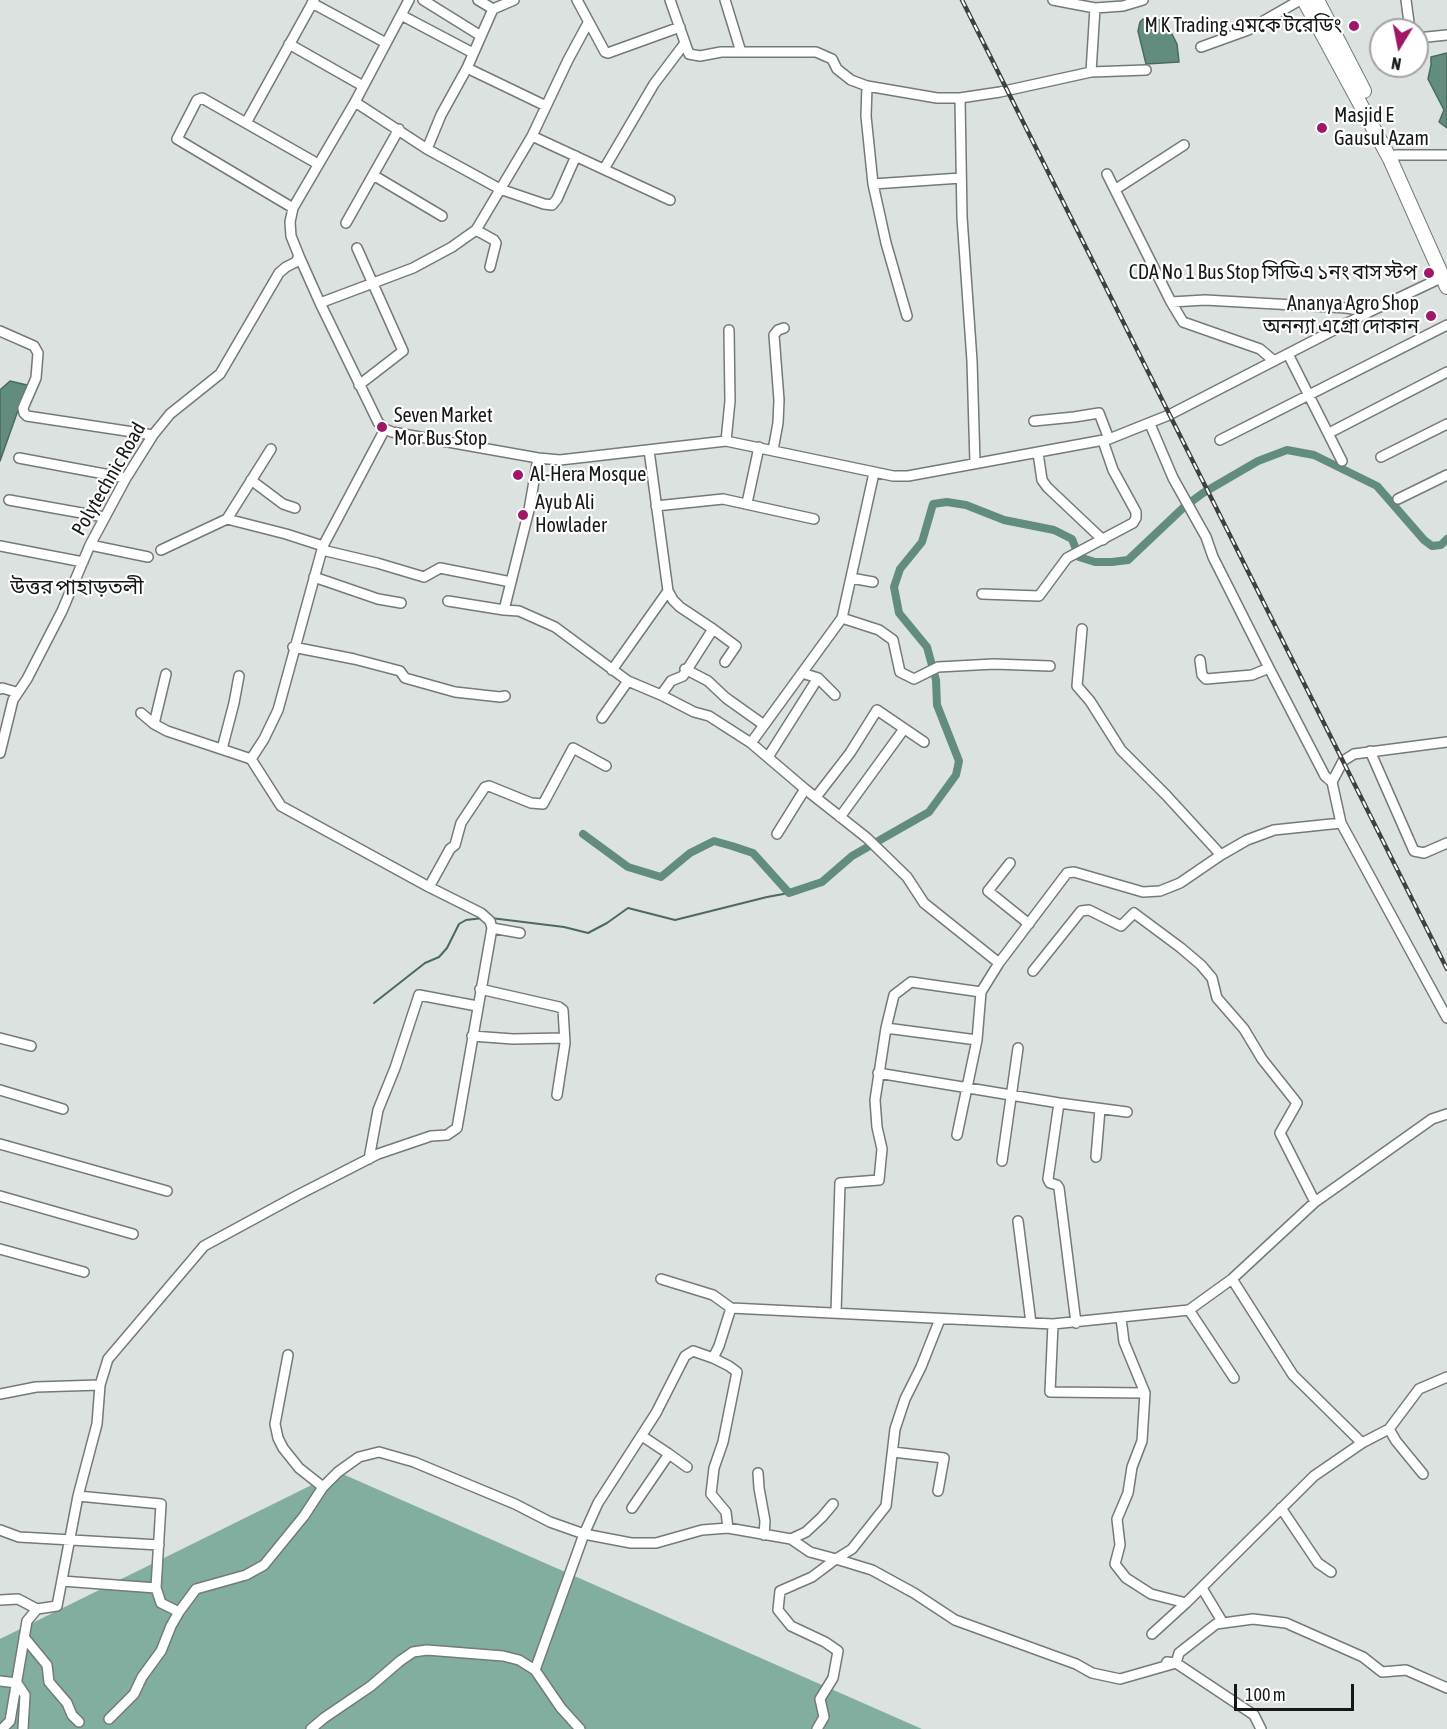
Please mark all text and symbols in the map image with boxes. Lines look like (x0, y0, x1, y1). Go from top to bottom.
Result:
place label: M K Trading এমকে টরেডিং (1144, 14, 1342, 38)
north arrow (1369, 18, 1429, 78)
marker: M K Trading এমকে টরেডিং (1347, 19, 1361, 33)
text: N (1390, 54, 1402, 73)
place label: Masjid E Gausul Azam (1334, 104, 1429, 151)
marker: Masjid E Gausul Azam (1315, 121, 1329, 135)
place label: CDA No 1 Bus Stop সিডিএ ১নং বাস স্টপ (1129, 261, 1417, 285)
marker: CDA No 1 Bus Stop সিডিএ ১নং বাস স্টপ (1422, 266, 1436, 280)
place label: Ananya Agro Shop অনন্যা এগ্রো দোকান (1263, 292, 1419, 339)
marker: Ananya Agro Shop অনন্যা এগ্রো দোকান (1424, 309, 1438, 323)
place label: Seven Market Mor Bus Stop (394, 404, 493, 451)
street label: Polytechnic Road (67, 418, 151, 540)
marker: Seven Market Mor Bus Stop (375, 420, 389, 434)
place label: Al-Hera Mosque (530, 463, 646, 487)
marker: Al-Hera Mosque (511, 468, 525, 482)
place label: Ayub Ali Howlader (535, 491, 607, 538)
marker: Ayub Ali Howlader (516, 508, 530, 522)
district label: উত্তর পাহাড়তলী (10, 574, 144, 600)
scale bar (1237, 1672, 1357, 1710)
text: 100 m (1245, 1684, 1286, 1705)

